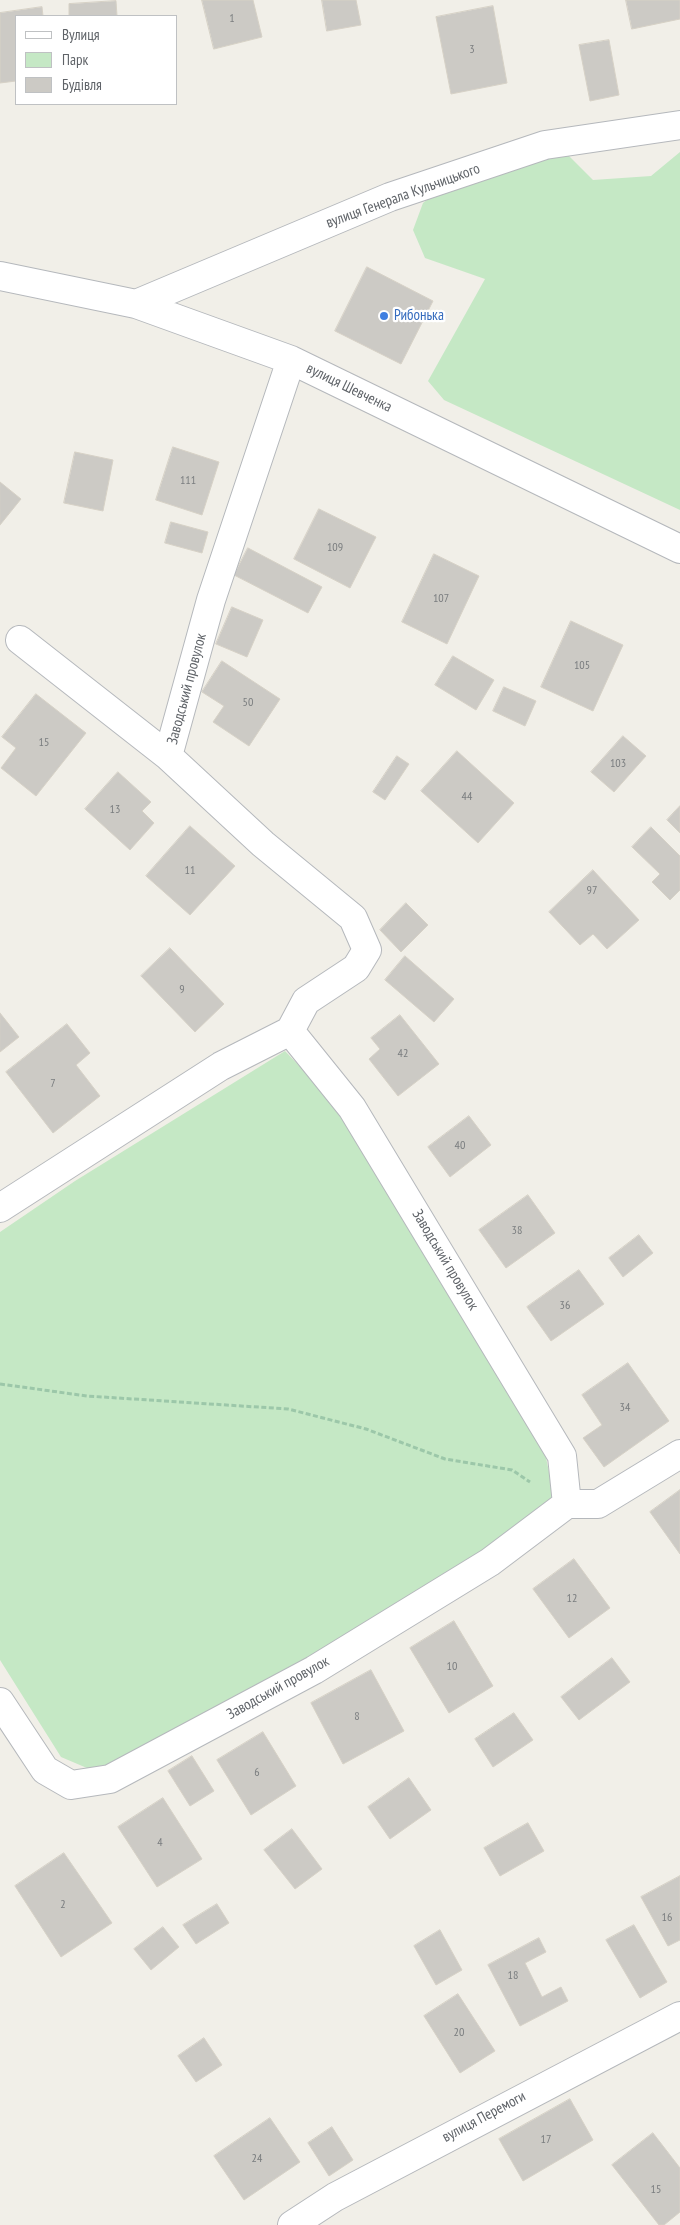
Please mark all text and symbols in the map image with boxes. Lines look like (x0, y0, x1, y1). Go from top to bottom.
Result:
house number: 1 (229, 12, 235, 26)
legend (15, 15, 178, 105)
text: Вулиця (62, 25, 100, 44)
house number: 3 (469, 43, 475, 57)
text: Парк (62, 50, 88, 69)
text: Будівля (62, 75, 102, 94)
street label: вулиця Генерала Кульчицького (324, 160, 482, 232)
place label: Рибонька (394, 307, 444, 325)
marker: Рибонька (378, 310, 390, 322)
street label: вулиця Шевченка (303, 360, 395, 416)
house number: 111 (180, 474, 196, 488)
house number: 109 (327, 541, 343, 555)
house number: 107 (433, 592, 449, 606)
street label: Заводський провулок (164, 632, 210, 746)
house number: 105 (574, 659, 590, 673)
house number: 50 (243, 696, 253, 710)
house number: 15 (39, 736, 49, 750)
house number: 103 (610, 757, 626, 771)
house number: 44 (462, 790, 472, 804)
house number: 13 (110, 803, 120, 817)
house number: 11 (185, 864, 195, 878)
house number: 97 (587, 884, 597, 898)
house number: 9 (179, 983, 185, 997)
house number: 42 (398, 1047, 408, 1061)
house number: 7 (50, 1077, 56, 1091)
house number: 40 (455, 1139, 465, 1153)
street label: Заводський провулок (408, 1206, 482, 1314)
house number: 38 (512, 1224, 522, 1238)
house number: 36 (560, 1299, 570, 1313)
house number: 34 (620, 1401, 630, 1415)
house number: 12 (567, 1592, 577, 1606)
street label: Заводський провулок (224, 1652, 332, 1724)
house number: 10 (447, 1660, 457, 1674)
house number: 8 (354, 1710, 360, 1724)
house number: 6 (254, 1766, 260, 1780)
house number: 4 (157, 1836, 163, 1850)
house number: 2 (60, 1898, 66, 1912)
house number: 16 (662, 1911, 672, 1925)
house number: 18 (508, 1969, 518, 1983)
house number: 20 (454, 2026, 464, 2040)
street label: вулиця Перемоги (439, 2087, 529, 2147)
house number: 17 (541, 2133, 551, 2147)
house number: 24 (252, 2152, 262, 2166)
house number: 15 (651, 2183, 661, 2197)

